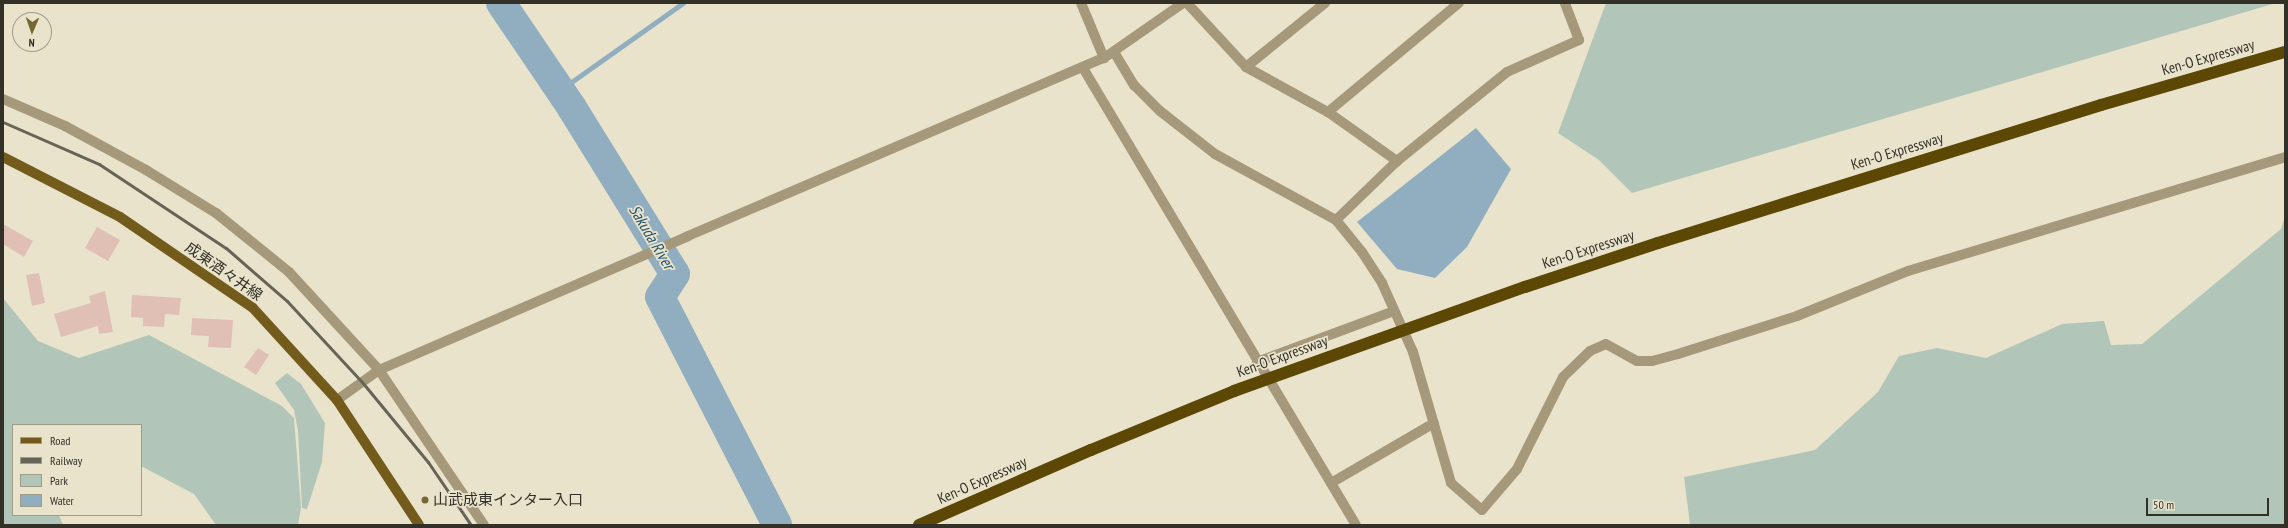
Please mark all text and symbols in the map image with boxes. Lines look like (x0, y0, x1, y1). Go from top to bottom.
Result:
north arrow (12, 12, 52, 52)
street label: Ken-O Expressway (2160, 35, 2256, 79)
text: N (28, 36, 35, 50)
street label: Ken-O Expressway (1849, 128, 1945, 174)
water label: Sakuda River (625, 201, 679, 273)
street label: Ken-O Expressway (1540, 226, 1636, 272)
street label: 成東酒々井線 (182, 238, 266, 304)
street label: Ken-O Expressway (1234, 331, 1330, 381)
legend (12, 424, 142, 516)
text: Road (50, 433, 70, 448)
street label: Ken-O Expressway (935, 452, 1029, 508)
text: Railway (50, 453, 82, 468)
text: Park (50, 473, 68, 488)
scale bar (2148, 490, 2271, 516)
place label: 山武成東インター入口 (433, 491, 583, 509)
text: Water (50, 493, 74, 508)
marker: 山武成東インター入口 (420, 495, 430, 505)
text: 50 m (2153, 497, 2174, 512)

